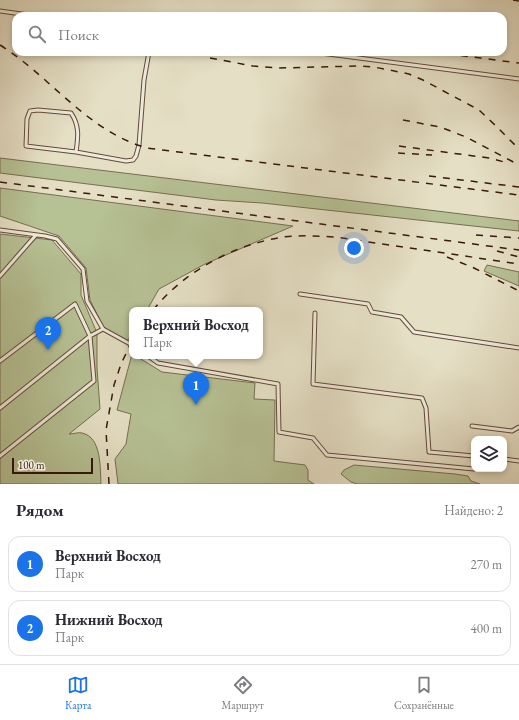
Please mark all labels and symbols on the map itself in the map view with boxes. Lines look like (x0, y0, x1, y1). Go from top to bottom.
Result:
your location (344, 238, 364, 258)
pin: 2 (35, 317, 61, 350)
pin: 1 (183, 372, 209, 405)
scale bar (12, 456, 93, 475)

